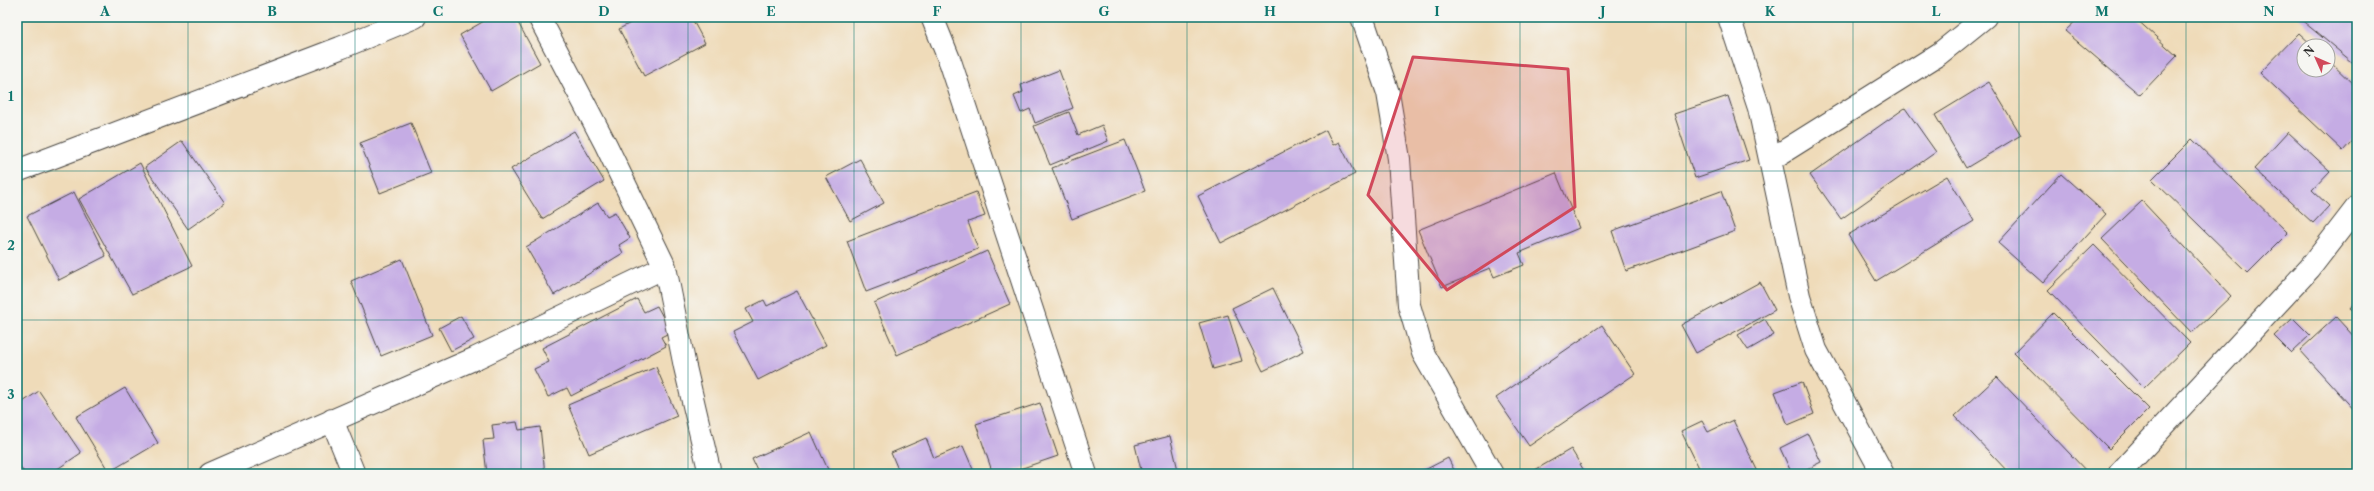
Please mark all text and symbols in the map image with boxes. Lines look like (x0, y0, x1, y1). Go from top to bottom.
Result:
text: A (99, 3, 111, 19)
text: B (267, 3, 277, 19)
text: C (433, 3, 443, 19)
text: D (598, 3, 610, 19)
text: E (766, 3, 776, 19)
text: F (933, 3, 942, 19)
text: G (1098, 3, 1110, 19)
text: H (1264, 3, 1276, 19)
text: I (1434, 3, 1440, 19)
text: J (1598, 3, 1606, 19)
text: K (1765, 3, 1776, 19)
text: L (1932, 3, 1941, 19)
text: M (2095, 3, 2109, 19)
text: N (2263, 3, 2275, 19)
north arrow (2296, 38, 2336, 78)
text: N (2301, 42, 2318, 59)
text: 1 (8, 88, 14, 104)
text: 2 (7, 237, 15, 253)
text: 3 (7, 386, 15, 402)

